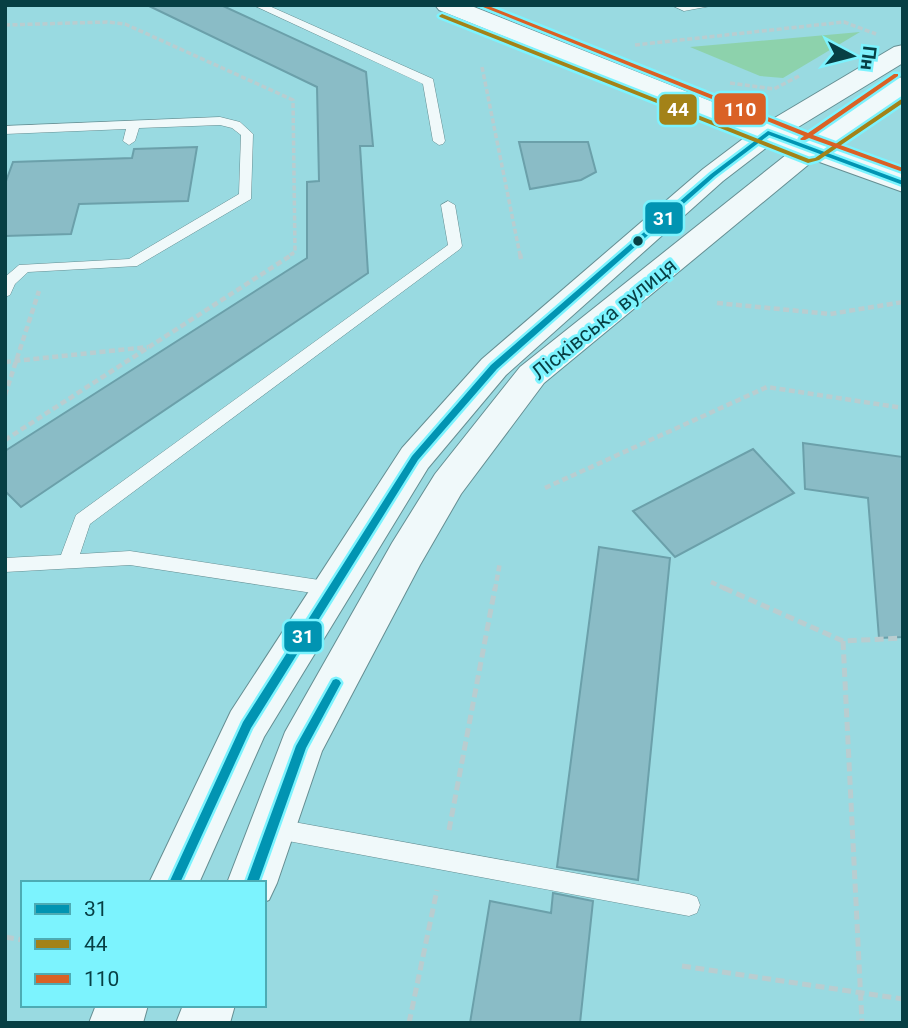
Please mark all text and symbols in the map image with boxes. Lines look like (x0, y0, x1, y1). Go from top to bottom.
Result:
north arrow (817, 21, 887, 91)
text: Пн (855, 45, 881, 71)
line badge: 110 (713, 92, 767, 126)
line badge: 44 (658, 93, 698, 126)
text: 44 (667, 98, 689, 121)
text: 110 (724, 98, 756, 121)
line badge: 31 (644, 201, 684, 235)
text: 31 (653, 207, 675, 230)
unlabelled marker (631, 234, 645, 248)
street label: Лісківська вулиця (527, 253, 681, 385)
line badge: 31 (283, 620, 323, 653)
text: 31 (292, 625, 314, 648)
legend (21, 881, 266, 1007)
text: 31 (84, 897, 108, 921)
text: 44 (84, 932, 108, 956)
text: 110 (84, 967, 119, 991)

